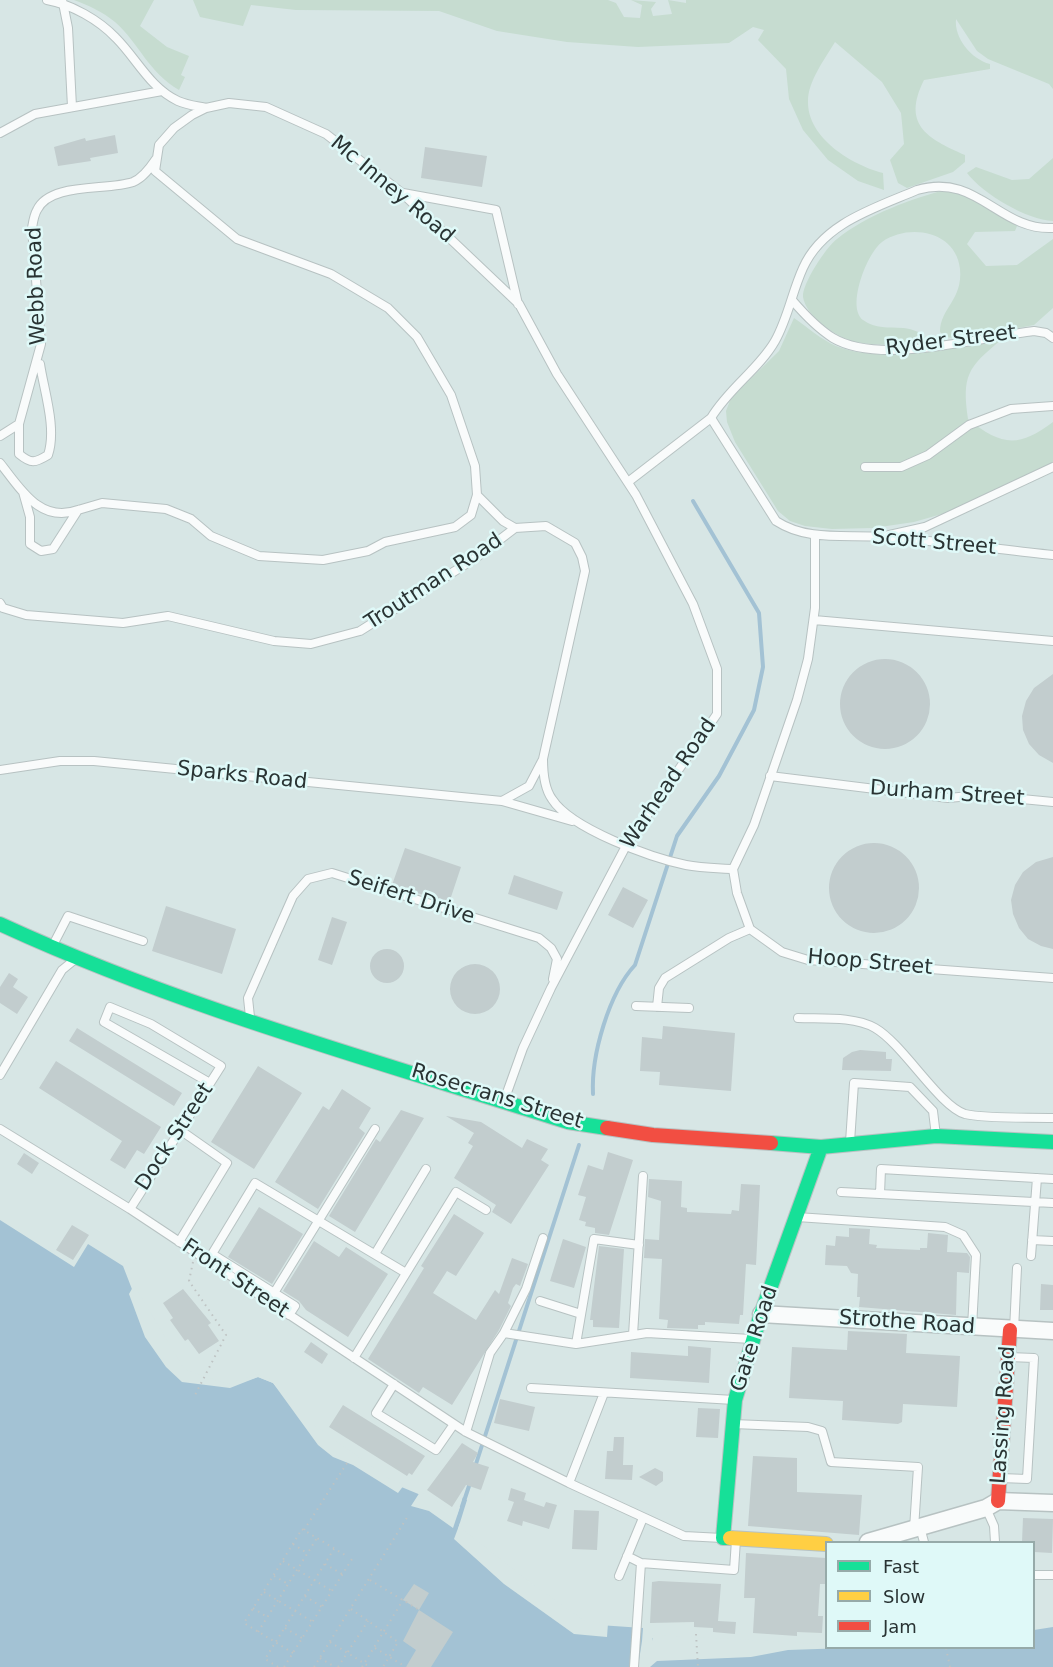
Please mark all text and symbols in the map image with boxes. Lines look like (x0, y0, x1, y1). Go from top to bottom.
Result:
street label: Mc Inney Road (325, 131, 459, 249)
street label: Webb Road (22, 226, 52, 346)
street label: Ryder Street (884, 320, 1018, 362)
street label: Scott Street (871, 525, 997, 561)
street label: Troutman Road (361, 528, 507, 636)
street label: Warhead Road (616, 714, 722, 854)
street label: Sparks Road (176, 757, 308, 795)
street label: Durham Street (869, 776, 1025, 812)
street label: Seifert Drive (344, 866, 478, 930)
street label: Hoop Street (806, 945, 934, 981)
street label: Rosecrans Street (408, 1059, 586, 1135)
street label: Dock Street (131, 1078, 219, 1196)
street label: Front Street (177, 1234, 293, 1324)
street label: Gate Road (726, 1283, 784, 1395)
street label: Strothe Road (838, 1306, 976, 1340)
street label: Lassing Road (987, 1345, 1021, 1485)
legend (825, 1541, 1035, 1649)
text: Fast (883, 1556, 919, 1577)
text: Slow (883, 1586, 925, 1607)
text: Jam (883, 1616, 917, 1637)

